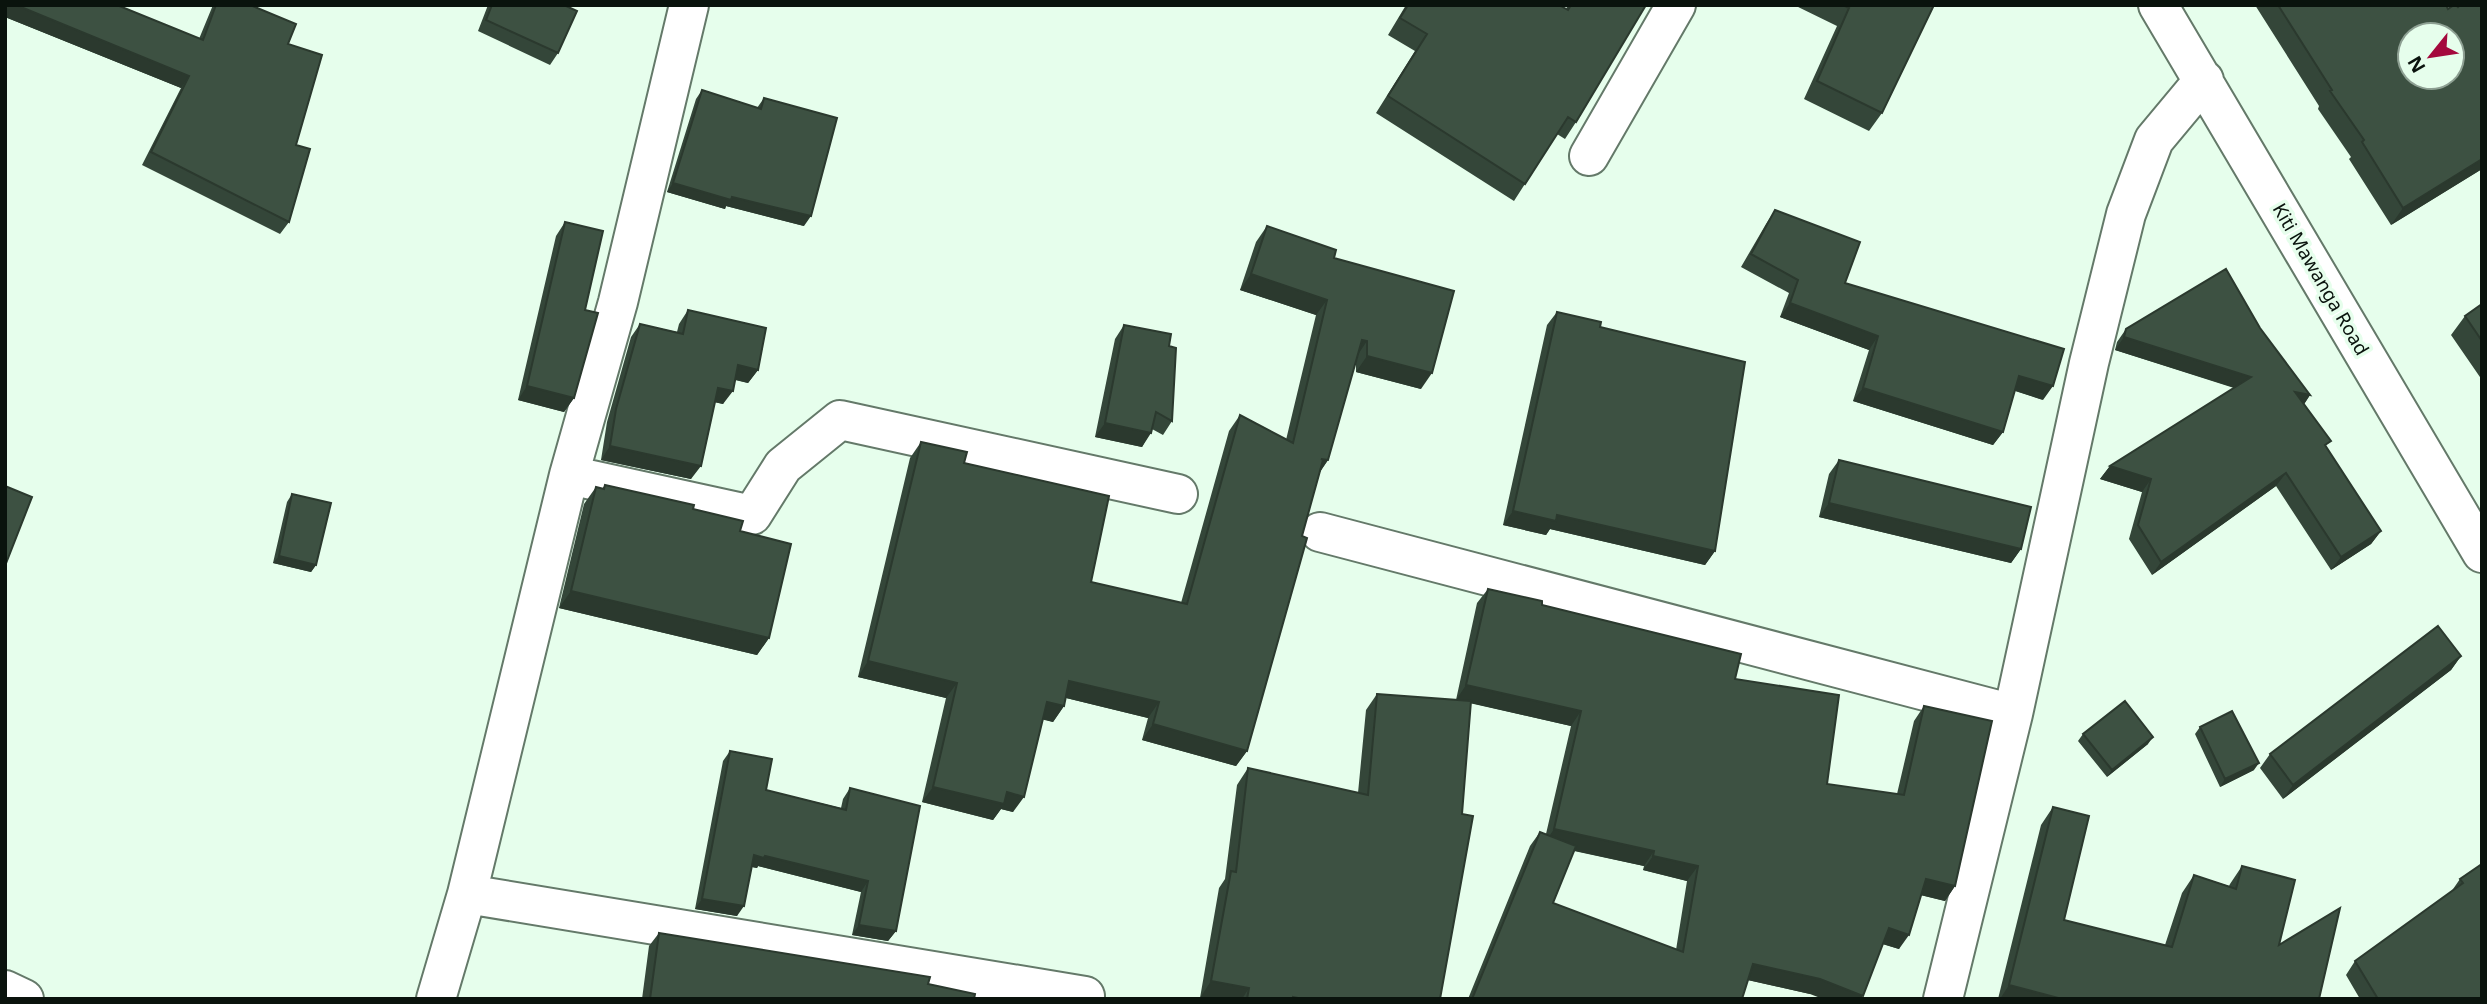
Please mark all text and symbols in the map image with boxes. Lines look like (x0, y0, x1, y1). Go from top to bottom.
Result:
north arrow (2396, 21, 2466, 91)
text: N (2401, 51, 2431, 78)
street label: Kiti Mawanga Road (2267, 198, 2375, 360)

